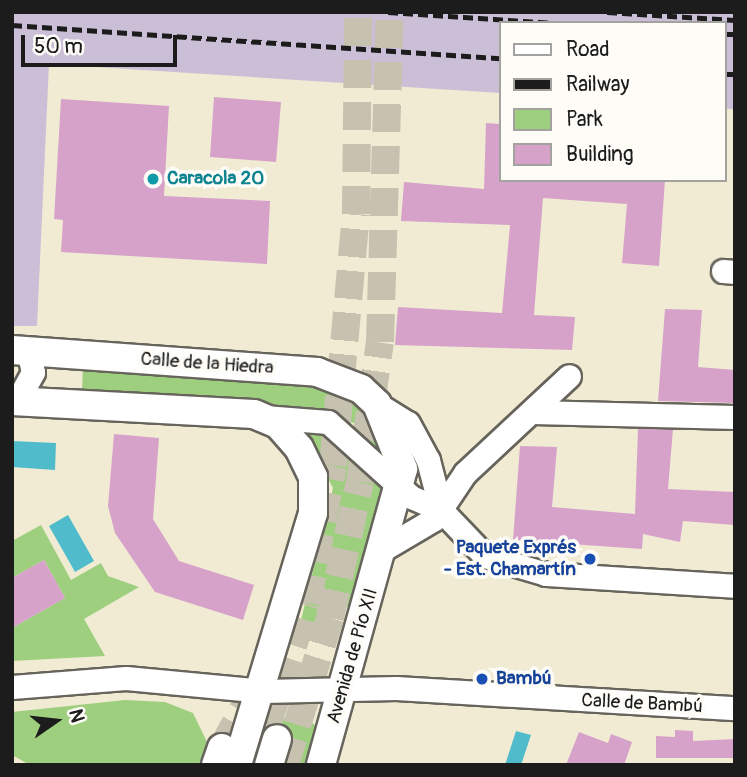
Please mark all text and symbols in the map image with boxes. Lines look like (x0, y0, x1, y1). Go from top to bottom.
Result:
scale bar (24, 21, 180, 65)
legend (498, 21, 726, 182)
text: 50 m (34, 33, 83, 60)
text: Road (566, 36, 610, 63)
text: Railway (566, 71, 630, 98)
text: Park (566, 106, 603, 133)
text: Building (566, 141, 633, 168)
place label: Caracola 20 (167, 168, 264, 190)
marker: Caracola 20 (145, 171, 161, 187)
street label: Calle de la Hiedra (140, 348, 274, 380)
place label: Paquete Exprés - Est. Chamartín (444, 537, 576, 581)
marker: Paquete Exprés - Est. Chamartín (582, 551, 598, 567)
street label: Avenida de Pío XII (323, 586, 383, 726)
place label: Bambú (496, 668, 552, 690)
marker: Bambú (474, 671, 490, 687)
north arrow (21, 686, 91, 756)
street label: Calle de Bambú (581, 689, 703, 719)
text: N (63, 707, 90, 725)

